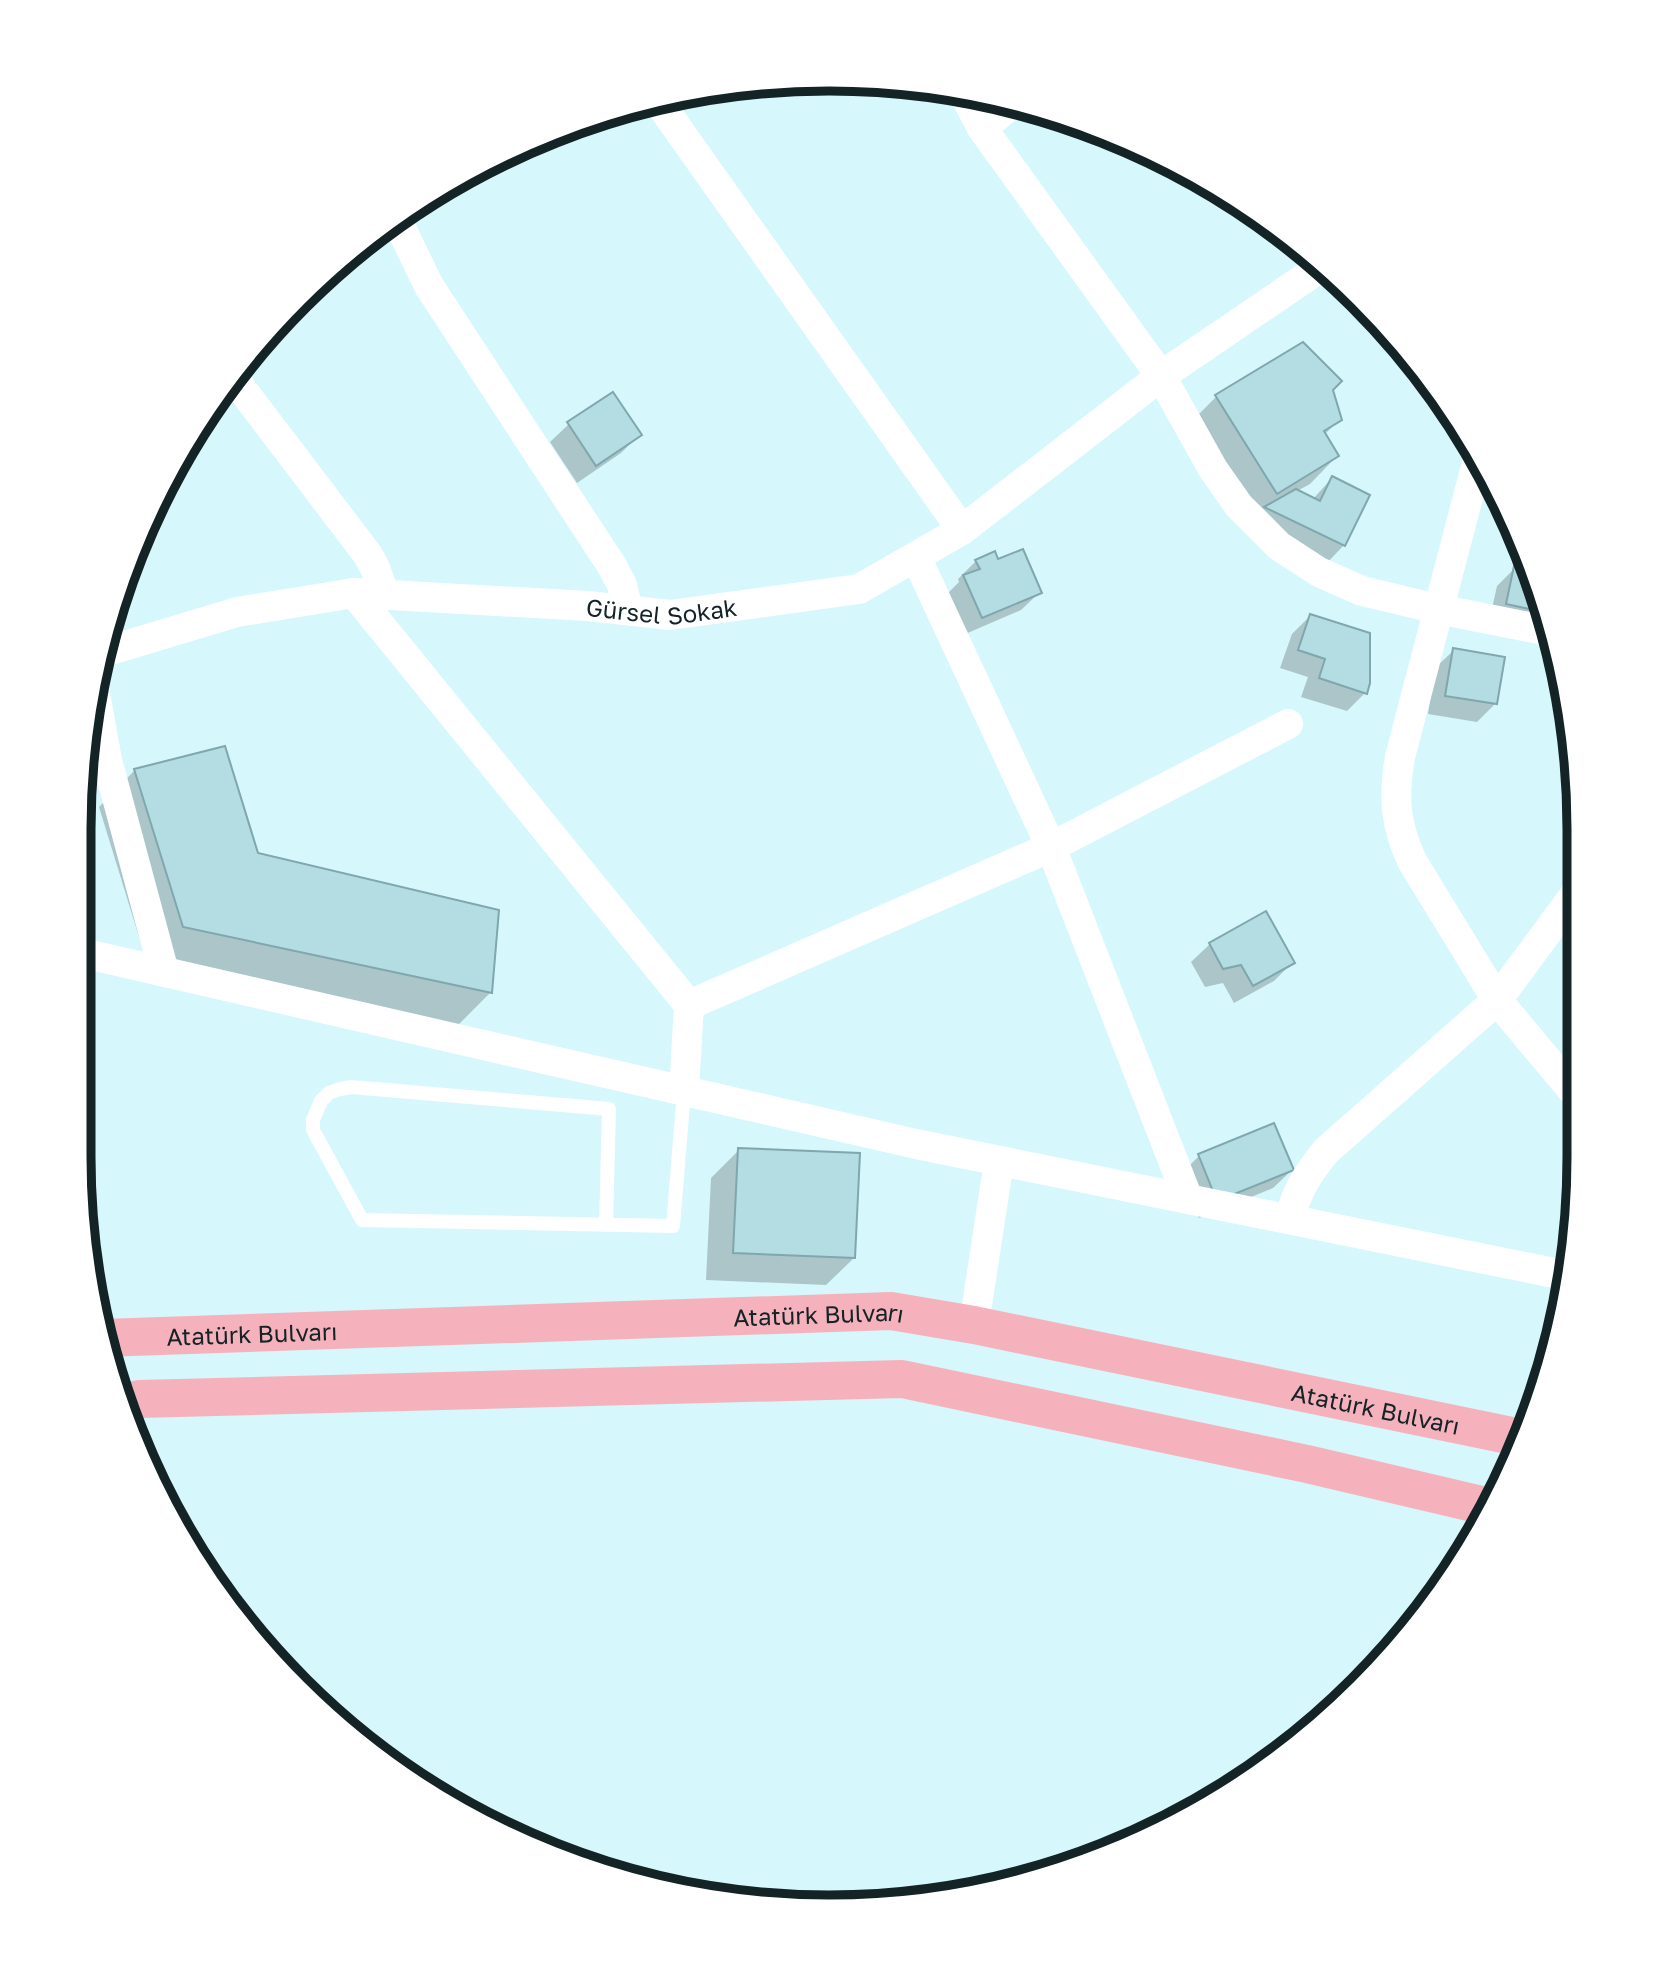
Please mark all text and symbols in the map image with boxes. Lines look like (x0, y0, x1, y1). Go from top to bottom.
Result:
street label: Gürsel Sokak (585, 591, 739, 630)
street label: Atatürk Bulvarı (733, 1296, 906, 1331)
street label: Atatürk Bulvarı (166, 1315, 338, 1350)
street label: Atatürk Bulvarı (1289, 1376, 1463, 1439)

